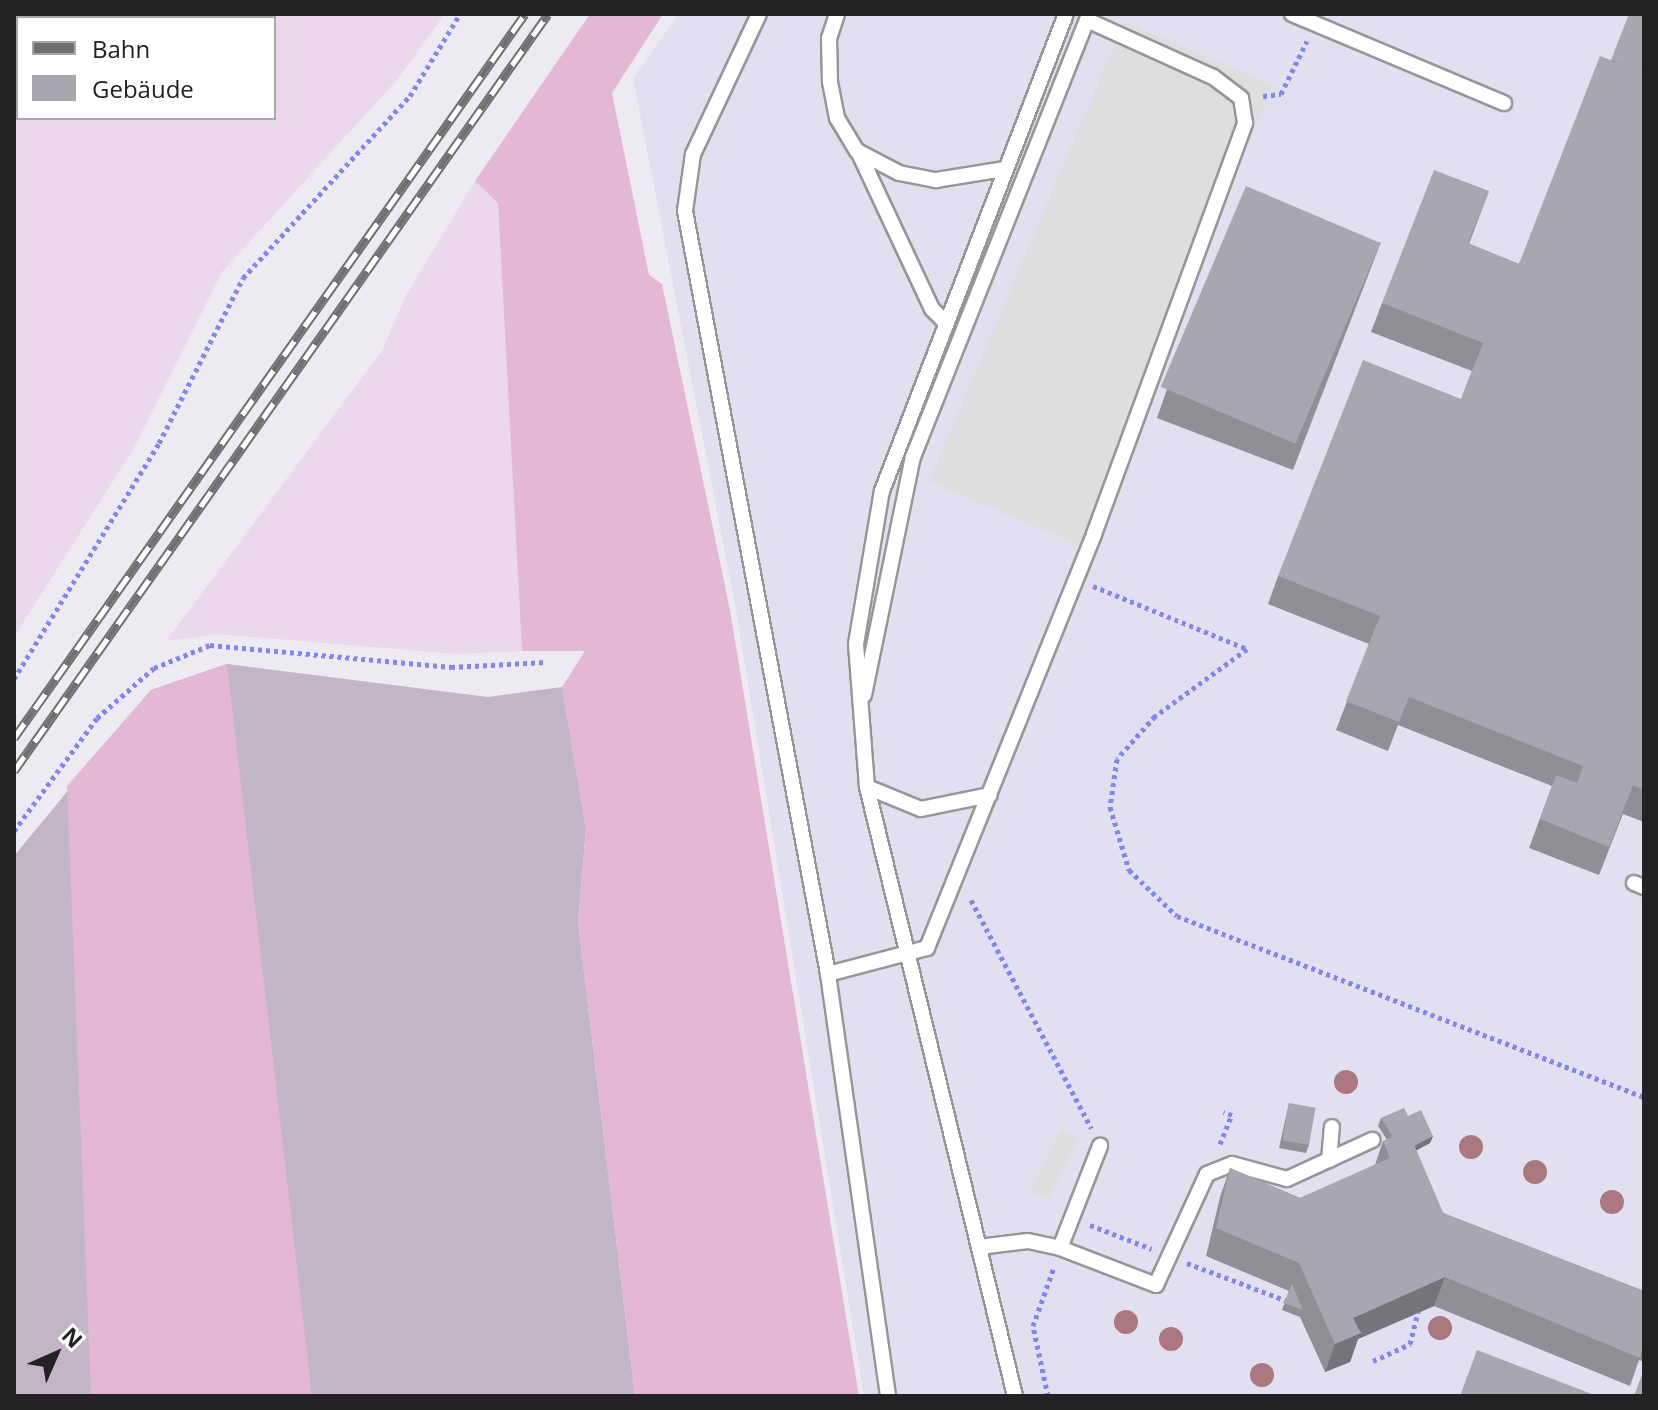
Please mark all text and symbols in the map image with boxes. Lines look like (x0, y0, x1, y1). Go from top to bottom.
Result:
legend (16, 16, 276, 120)
text: Bahn (92, 32, 150, 65)
text: Gebäude (92, 72, 194, 105)
north arrow (16, 1314, 96, 1394)
text: N (56, 1320, 90, 1354)

